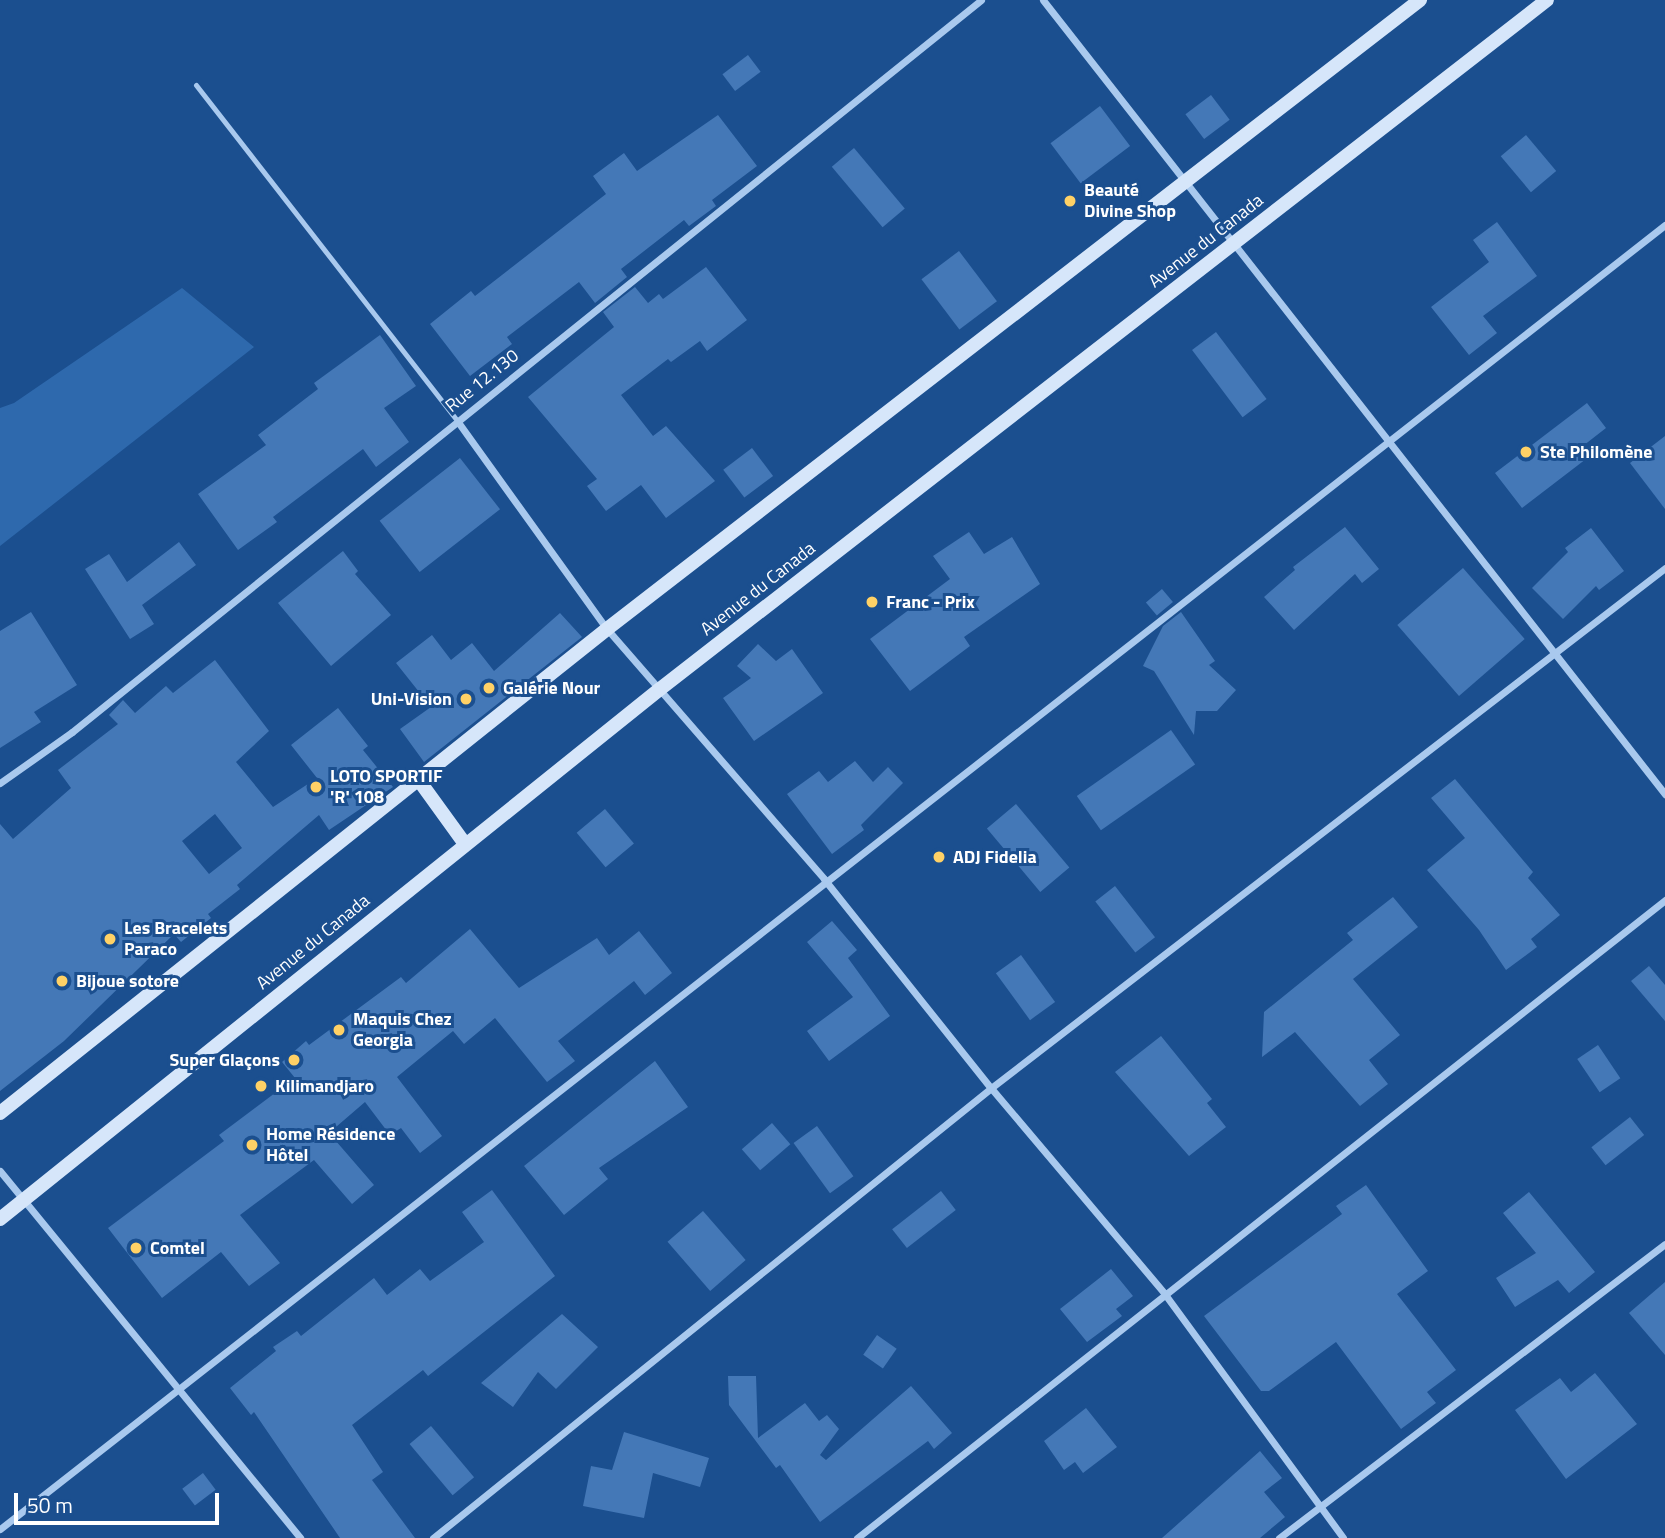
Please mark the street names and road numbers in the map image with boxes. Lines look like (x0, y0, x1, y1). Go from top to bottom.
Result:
street label: Avenue du Canada (1144, 190, 1268, 292)
street label: Rue 12.130 (441, 345, 523, 417)
street label: Avenue du Canada (696, 538, 820, 640)
street label: Avenue du Canada (252, 890, 374, 994)

